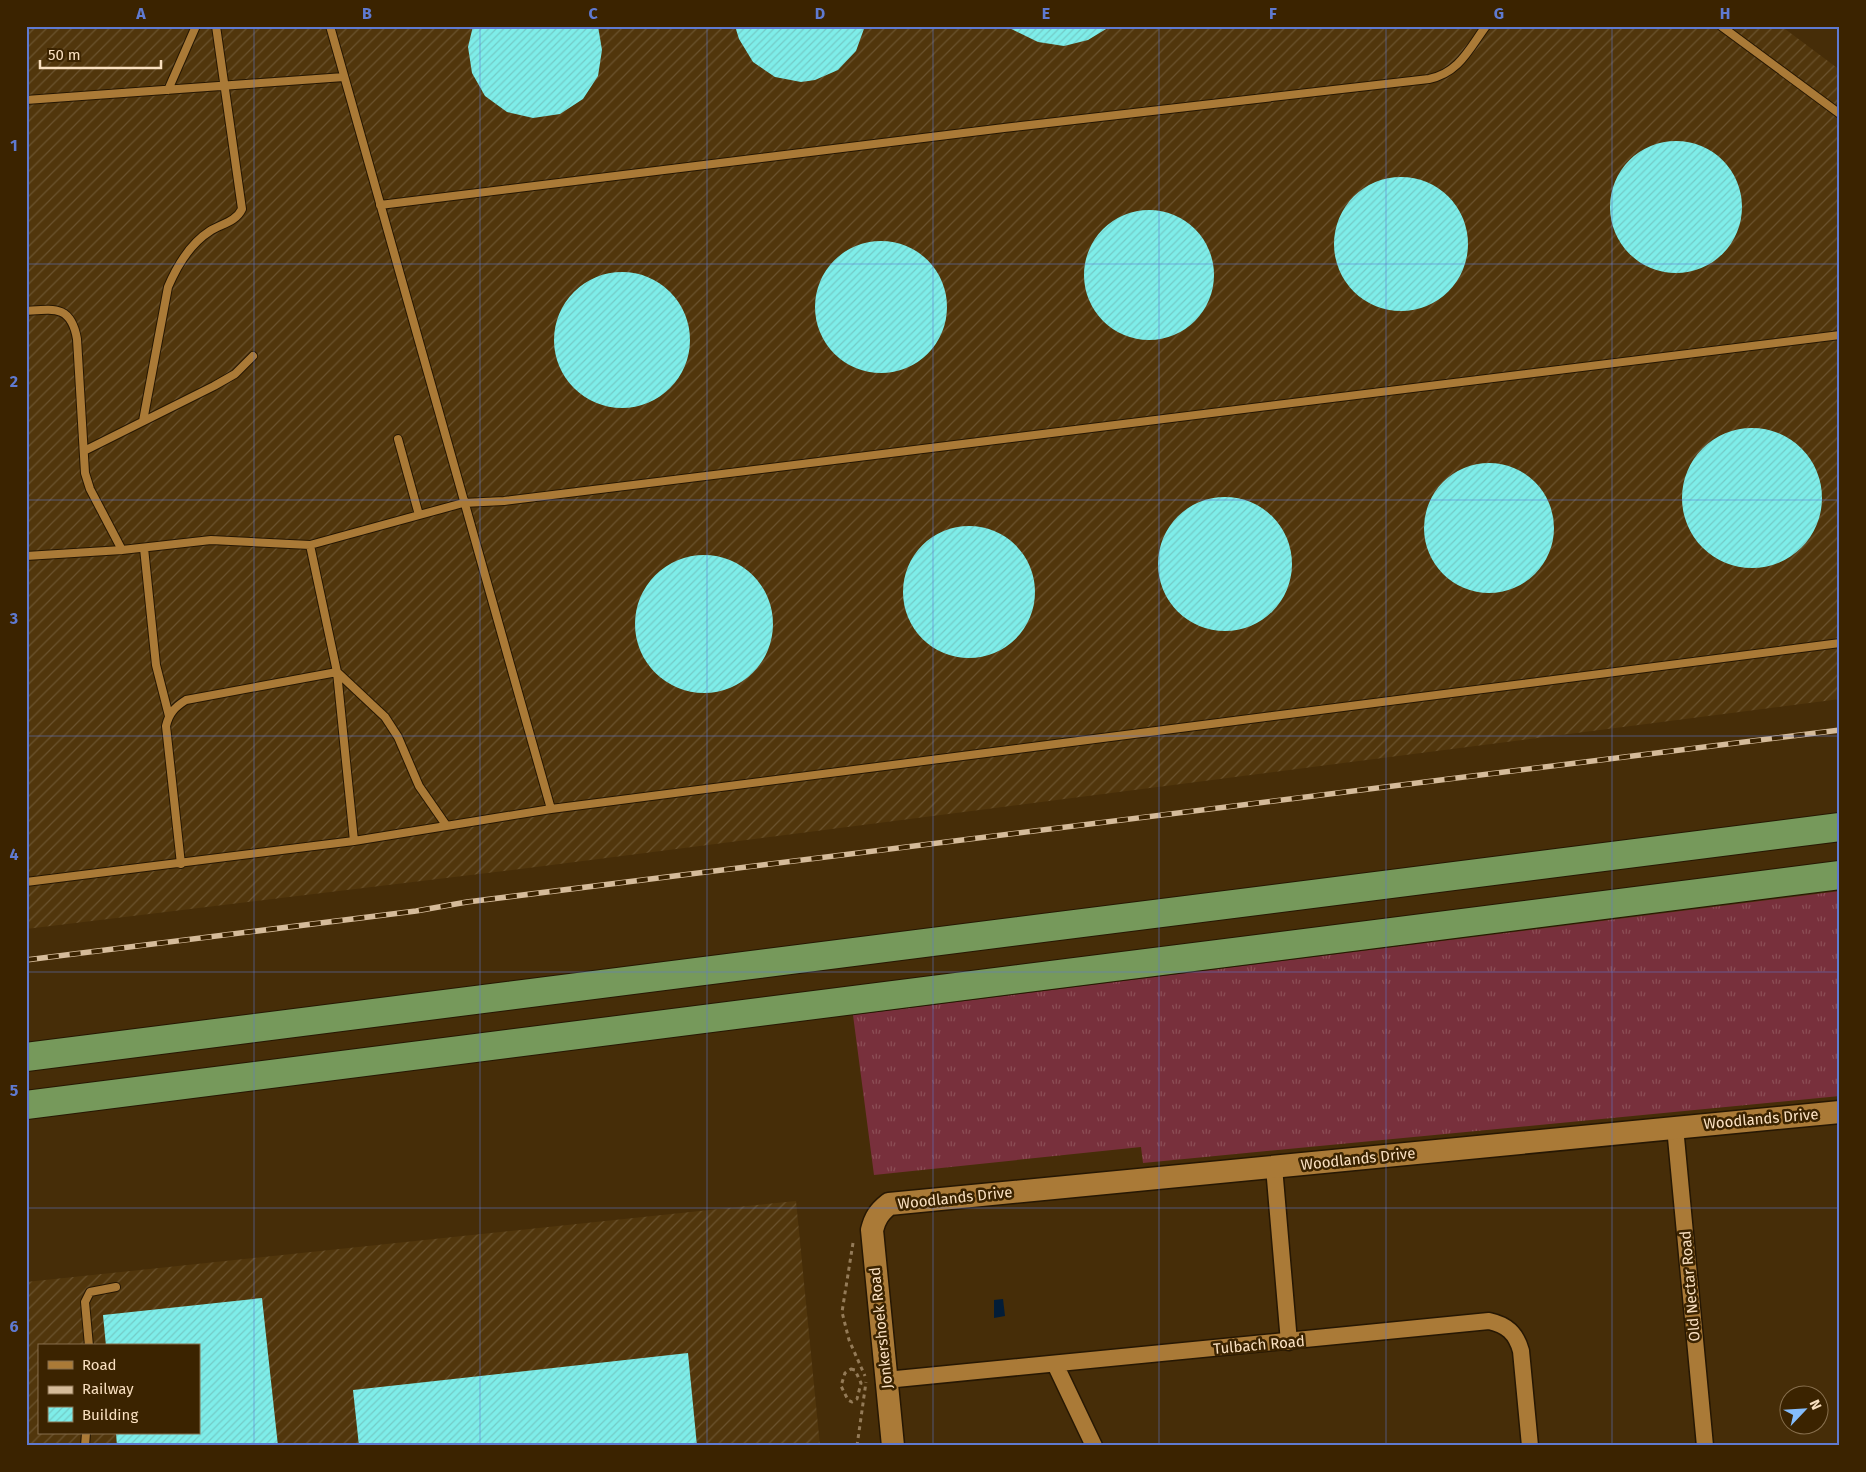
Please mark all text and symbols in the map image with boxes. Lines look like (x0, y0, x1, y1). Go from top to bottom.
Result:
text: A (135, 4, 146, 23)
text: B (362, 4, 372, 23)
text: C (588, 4, 598, 23)
text: D (815, 4, 825, 23)
text: E (1042, 4, 1050, 23)
text: F (1269, 4, 1277, 23)
text: G (1494, 4, 1504, 23)
text: H (1720, 4, 1730, 23)
scale bar (40, 38, 161, 70)
text: 50 m (48, 46, 81, 64)
text: 1 (10, 136, 18, 155)
text: 2 (10, 372, 18, 391)
text: 3 (9, 609, 18, 628)
text: 4 (9, 845, 19, 864)
text: 5 (10, 1081, 19, 1100)
street label: Woodlands Drive (1703, 1105, 1819, 1133)
street label: Woodlands Drive (1300, 1144, 1416, 1174)
street label: Woodlands Drive (897, 1183, 1013, 1213)
street label: Old Nectar Road (1676, 1230, 1704, 1342)
street label: Jonkershoek Road (866, 1266, 896, 1390)
text: 6 (9, 1317, 19, 1336)
street label: Tulbach Road (1213, 1332, 1305, 1358)
legend (38, 1344, 200, 1434)
text: Road (82, 1356, 117, 1374)
text: Railway (82, 1380, 134, 1398)
north arrow (1778, 1384, 1828, 1434)
text: N (1806, 1397, 1825, 1413)
text: Building (82, 1406, 138, 1424)

